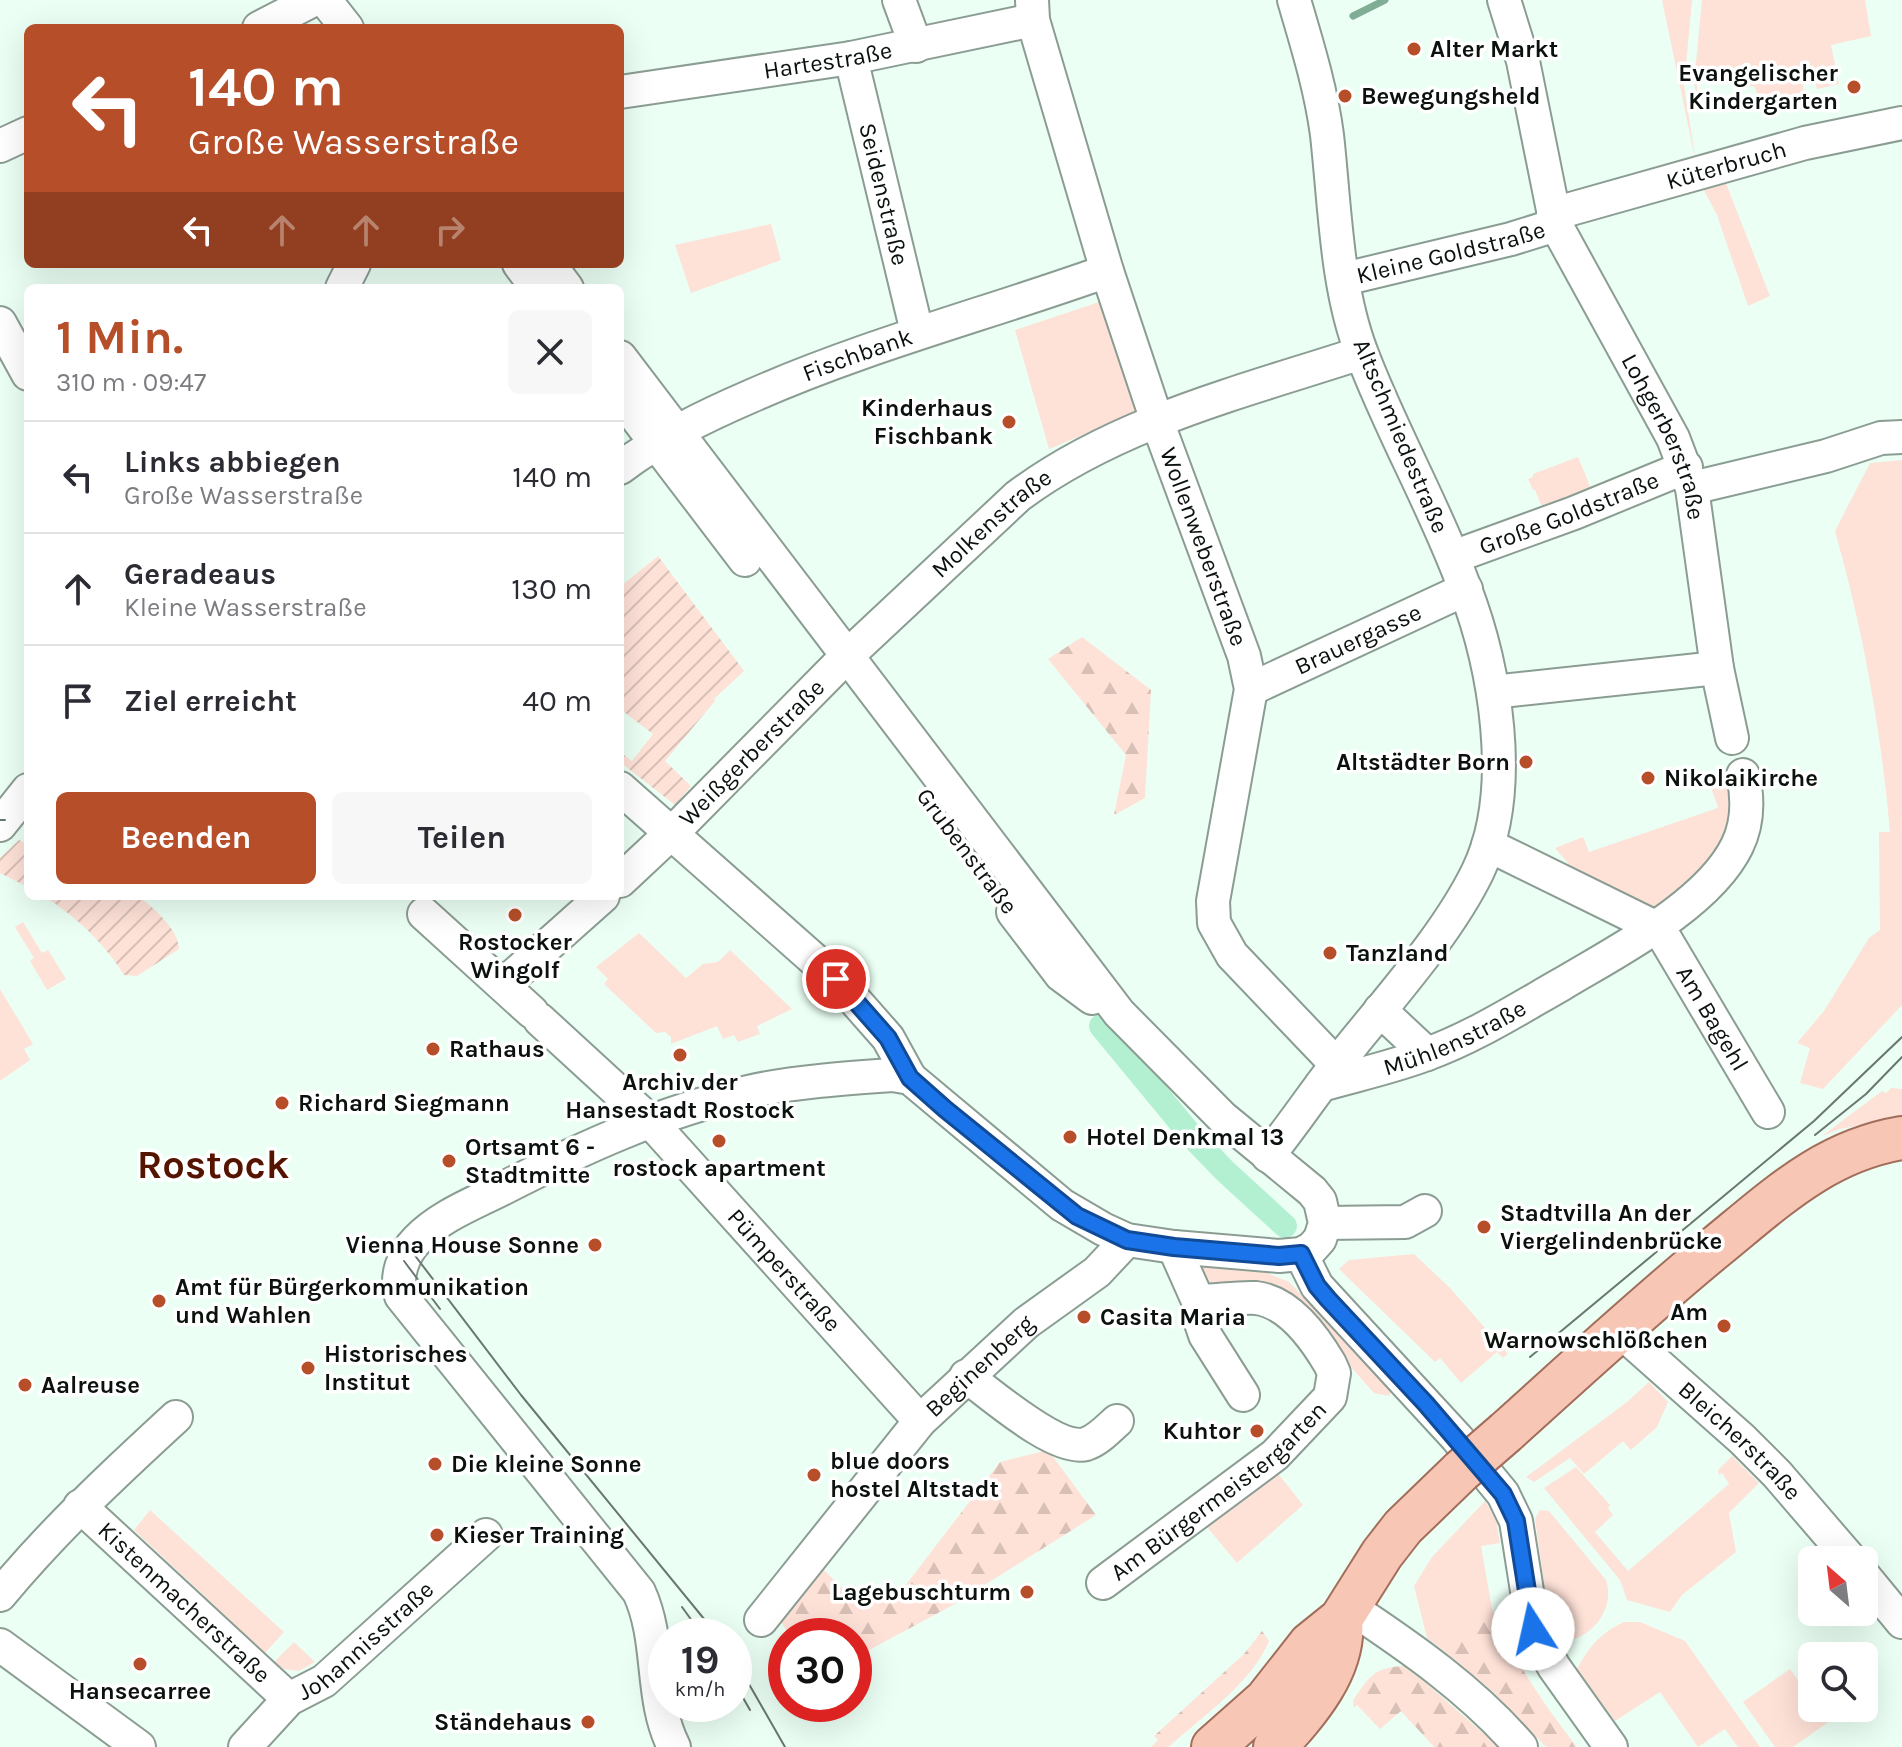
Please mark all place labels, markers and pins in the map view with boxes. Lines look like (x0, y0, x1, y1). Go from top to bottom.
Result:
place label: Alter Markt (1430, 35, 1558, 63)
marker: Alter Markt (1405, 40, 1423, 58)
place label: Evangelischer Kindergarten (1678, 59, 1839, 115)
marker: Evangelischer Kindergarten (1845, 78, 1863, 96)
place label: Bewegungsheld (1361, 82, 1541, 110)
marker: Bewegungsheld (1336, 87, 1354, 105)
place label: Kinderhaus Fischbank (861, 394, 993, 450)
marker: Kinderhaus Fischbank (1000, 413, 1018, 431)
place label: Altstädter Born (1336, 748, 1510, 776)
marker: Altstädter Born (1517, 753, 1535, 771)
place label: Nikolaikirche (1664, 764, 1818, 792)
marker: Nikolaikirche (1639, 769, 1657, 787)
marker: Rostocker Wingolf (506, 906, 524, 924)
place label: Rostocker Wingolf (458, 928, 572, 984)
place label: Tanzland (1346, 939, 1448, 967)
marker: Tanzland (1321, 944, 1339, 962)
pin (802, 945, 870, 1013)
place label: Rathaus (449, 1035, 545, 1063)
marker: Rathaus (424, 1040, 442, 1058)
marker: Archiv der Hansestadt Rostock (671, 1046, 689, 1064)
place label: Archiv der Hansestadt Rostock (565, 1068, 795, 1124)
place label: Richard Siegmann (298, 1089, 510, 1117)
marker: Richard Siegmann (273, 1094, 291, 1112)
place label: Hotel Denkmal 13 (1086, 1123, 1284, 1151)
marker: Hotel Denkmal 13 (1061, 1128, 1079, 1146)
marker: rostock apartment (710, 1132, 728, 1150)
place label: Ortsamt 6 - Stadtmitte (465, 1133, 595, 1189)
marker: Ortsamt 6 - Stadtmitte (440, 1152, 458, 1170)
place label: rostock apartment (612, 1154, 826, 1182)
place label: Stadtvilla An der Viergelindenbrücke (1500, 1199, 1722, 1255)
marker: Stadtvilla An der Viergelindenbrücke (1475, 1218, 1493, 1236)
place label: Vienna House Sonne (345, 1231, 579, 1259)
marker: Vienna House Sonne (586, 1236, 604, 1254)
place label: Amt für Bürgerkommunikation und Wahlen (175, 1273, 529, 1329)
marker: Amt für Bürgerkommunikation und Wahlen (150, 1292, 168, 1310)
place label: Am Warnowschlößchen (1484, 1298, 1708, 1354)
place label: Casita Maria (1100, 1303, 1246, 1331)
marker: Casita Maria (1075, 1308, 1093, 1326)
marker: Am Warnowschlößchen (1715, 1317, 1733, 1335)
place label: Historisches Institut (324, 1340, 468, 1396)
marker: Historisches Institut (299, 1359, 317, 1377)
place label: Aalreuse (41, 1371, 140, 1399)
marker: Aalreuse (16, 1376, 34, 1394)
place label: Kuhtor (1163, 1417, 1242, 1445)
marker: Kuhtor (1248, 1422, 1266, 1440)
place label: blue doors hostel Altstadt (830, 1447, 999, 1503)
place label: Die kleine Sonne (451, 1450, 642, 1478)
marker: Die kleine Sonne (426, 1455, 444, 1473)
marker: blue doors hostel Altstadt (805, 1466, 823, 1484)
place label: Kieser Training (453, 1521, 624, 1549)
marker: Kieser Training (428, 1526, 446, 1544)
place label: Lagebuschturm (832, 1578, 1011, 1606)
marker: Lagebuschturm (1018, 1583, 1036, 1601)
marker: Hansecarree (131, 1655, 149, 1673)
place label: Hansecarree (69, 1677, 211, 1705)
place label: Ständehaus (434, 1708, 572, 1736)
marker: Ständehaus (579, 1713, 597, 1731)

